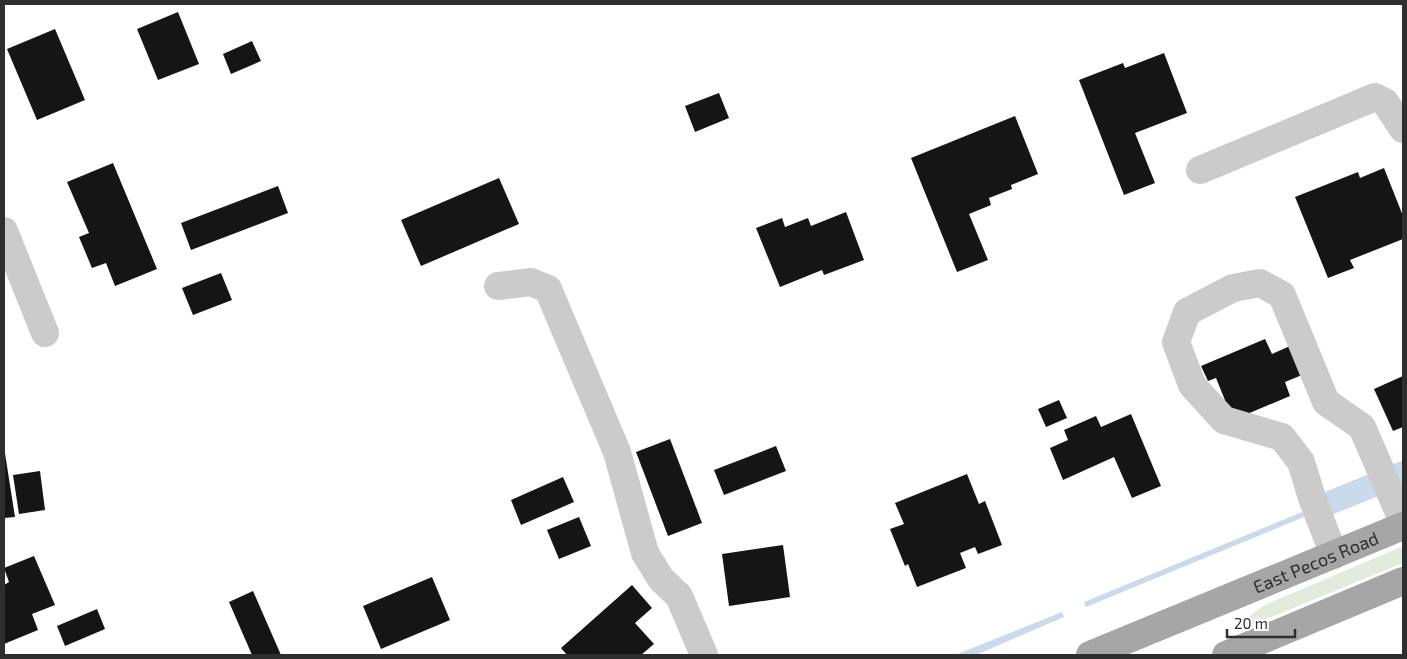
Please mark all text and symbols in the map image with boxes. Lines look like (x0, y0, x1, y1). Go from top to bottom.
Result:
street label: East Pecos Road (1250, 526, 1382, 598)
scale bar (1227, 606, 1294, 638)
text: 20 m (1234, 614, 1268, 632)

